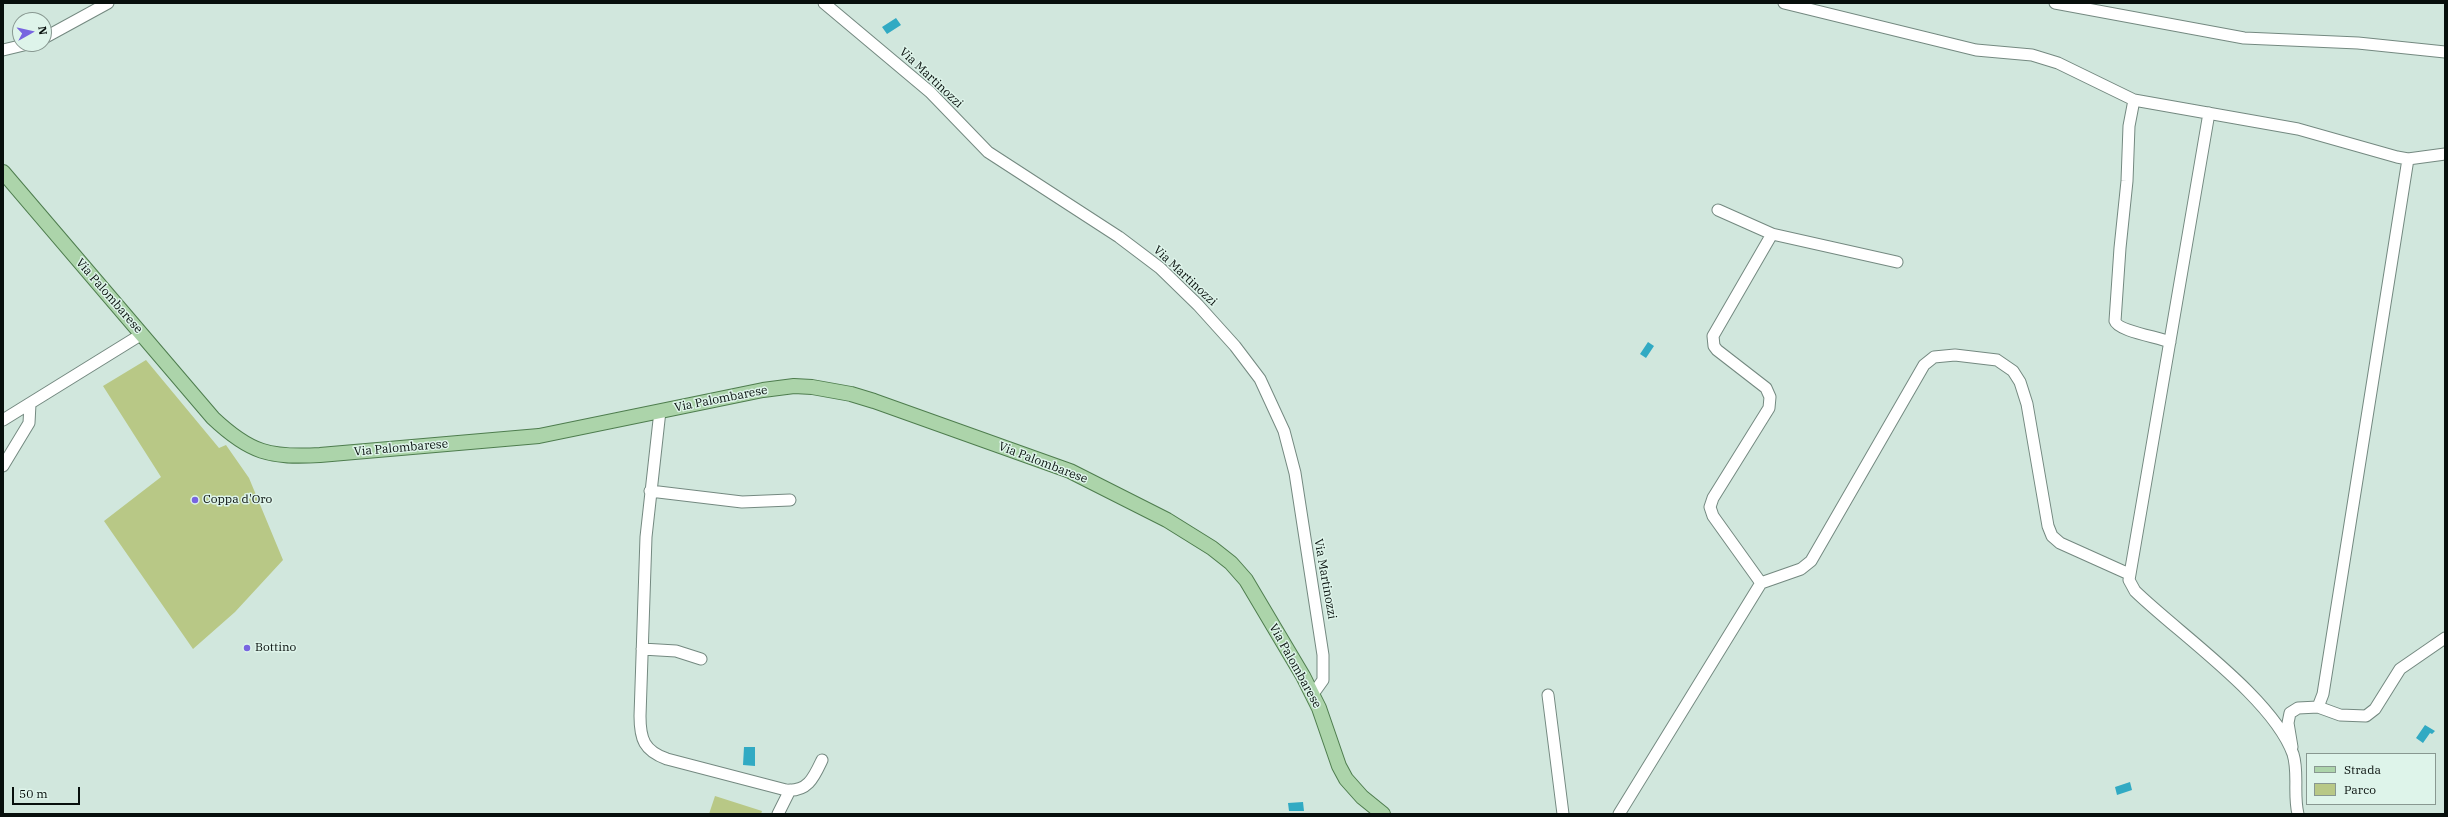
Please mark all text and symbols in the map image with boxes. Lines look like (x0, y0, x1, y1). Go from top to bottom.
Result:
north arrow (12, 12, 52, 52)
text: N (35, 25, 50, 36)
street label: Via Martinozzi (896, 45, 966, 111)
street label: Via Martinozzi (1150, 243, 1220, 309)
street label: Via Palombarese (73, 256, 145, 336)
street label: Via Palombarese (673, 383, 769, 415)
street label: Via Palombarese (353, 437, 449, 459)
street label: Via Palombarese (996, 439, 1090, 487)
place label: Coppa d'Oro (203, 493, 272, 507)
marker: Coppa d'Oro (190, 495, 200, 505)
street label: Via Martinozzi (1311, 538, 1339, 620)
street label: Via Palombarese (1266, 621, 1324, 711)
place label: Bottino (255, 641, 296, 655)
marker: Bottino (242, 643, 252, 653)
legend (2306, 753, 2436, 805)
text: Strada (2344, 762, 2381, 777)
scale bar (14, 779, 82, 805)
text: Parco (2344, 782, 2376, 797)
text: 50 m (19, 786, 48, 801)

